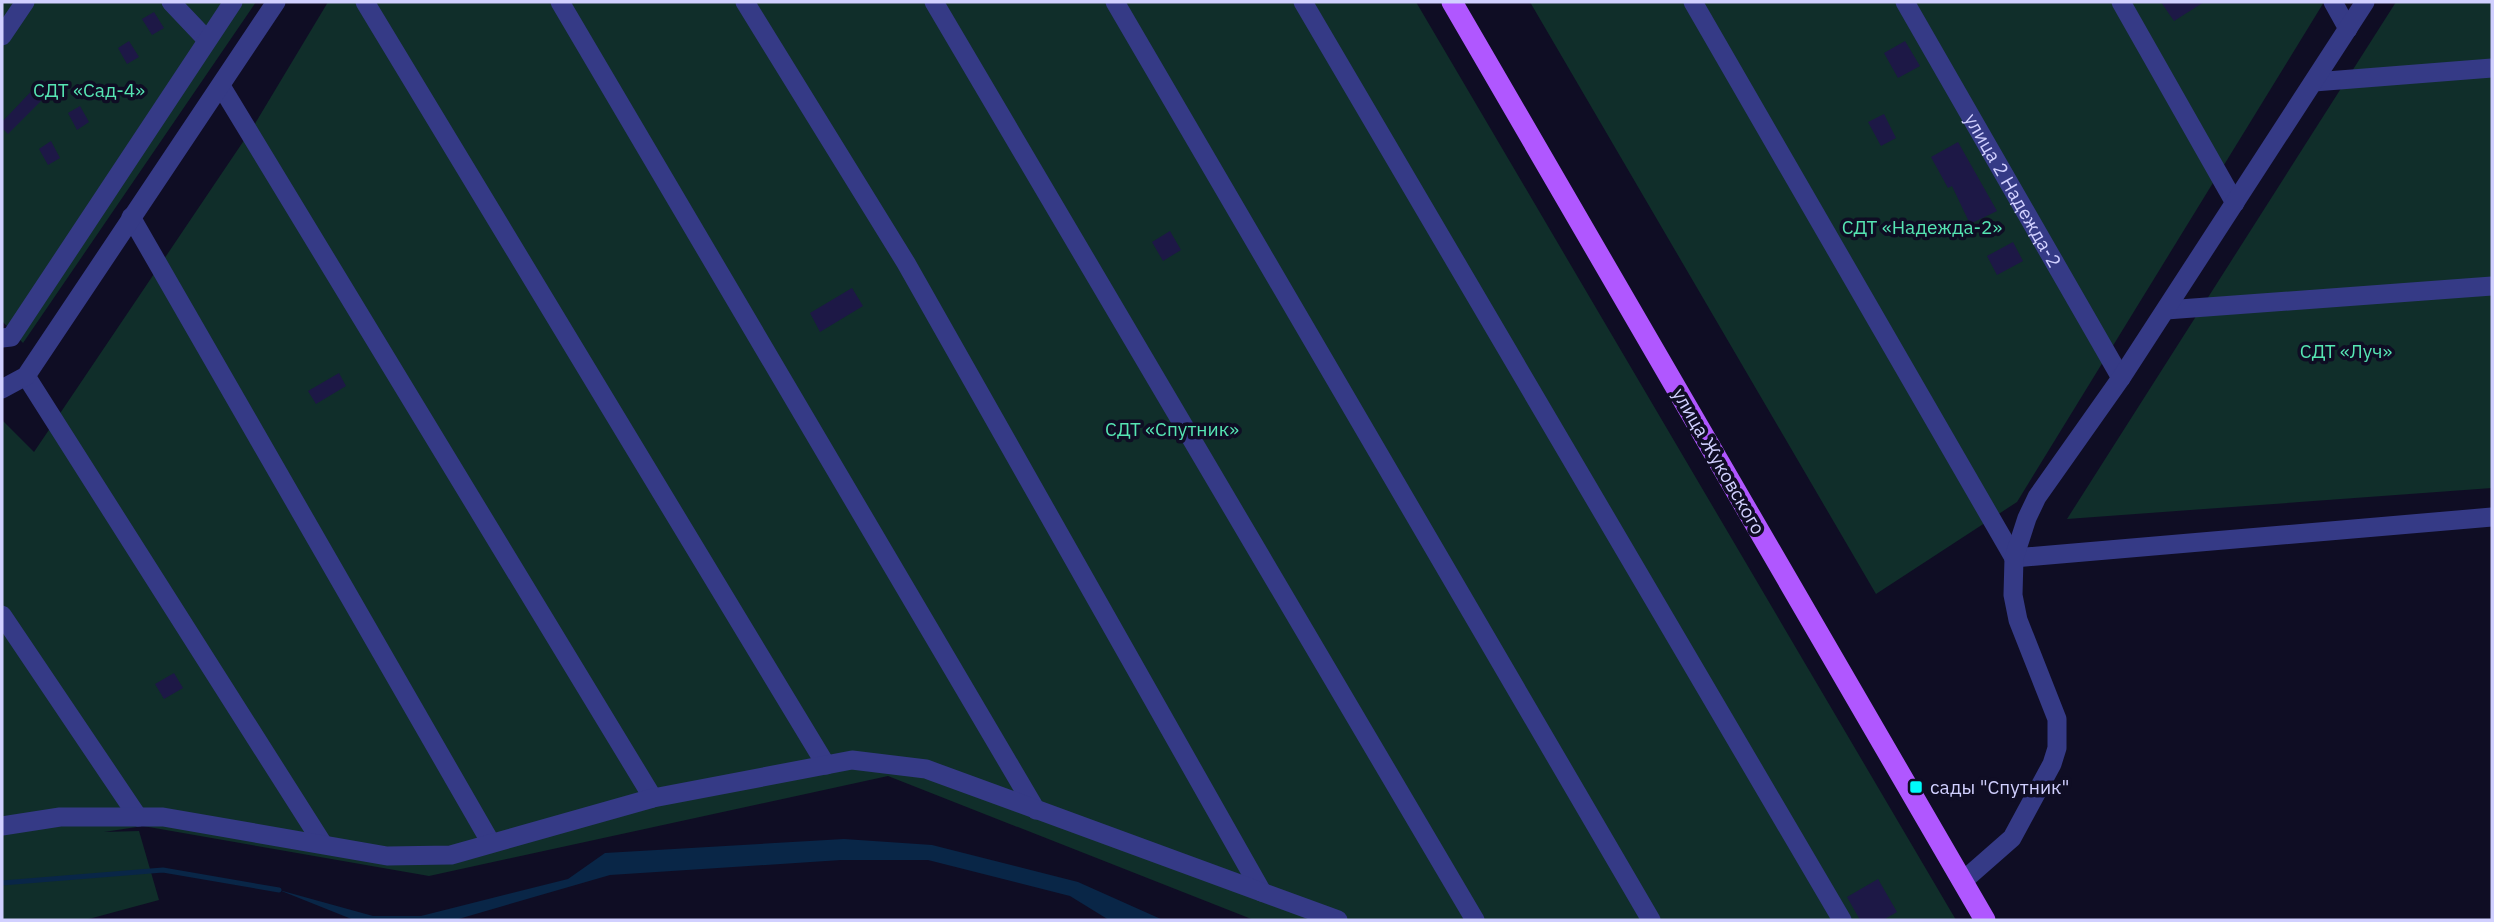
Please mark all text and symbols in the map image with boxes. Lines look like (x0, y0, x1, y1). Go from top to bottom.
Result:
park label: СДТ «Сад-4» (33, 78, 145, 102)
street label: улица 2 Надежда-2 (1959, 109, 2067, 272)
park label: СДТ «Надежда-2» (1842, 215, 2003, 239)
park label: СДТ «Луч» (2300, 339, 2392, 363)
street label: улица Жуковского (1667, 384, 1771, 538)
park label: СДТ «Спутник» (1105, 417, 1239, 441)
place label: сады "Спутник" (1930, 775, 2070, 799)
marker: сады "Спутник" (1908, 779, 1924, 795)

